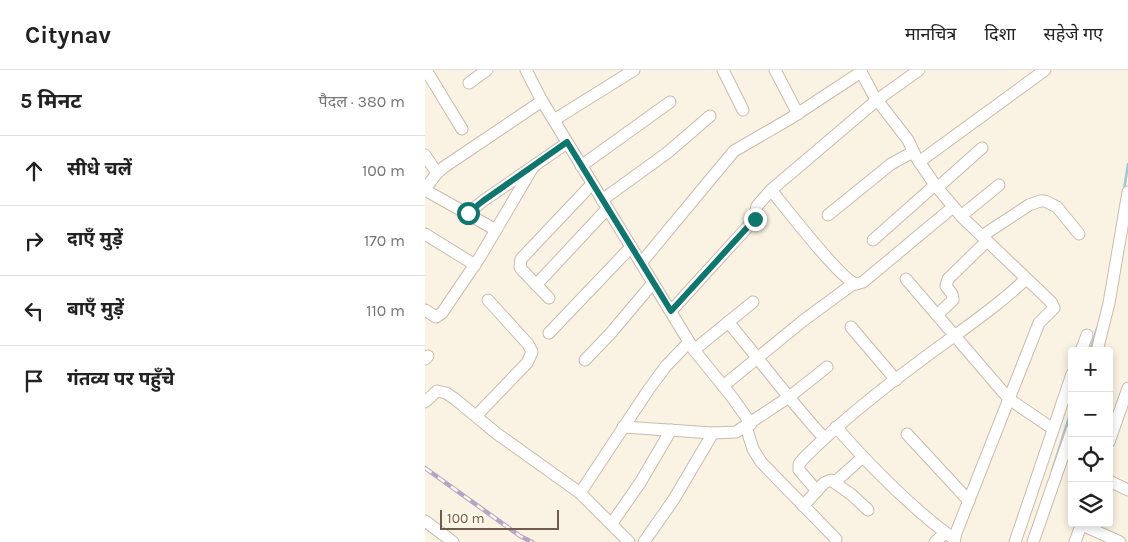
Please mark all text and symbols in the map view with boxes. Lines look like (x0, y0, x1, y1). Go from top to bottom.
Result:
text: Citynav (25, 21, 111, 49)
text: मानचित्र (905, 23, 956, 45)
text: दिशा (984, 23, 1016, 45)
text: सहेजे गए (1044, 23, 1103, 45)
text: 5 मिनट (20, 89, 82, 113)
text: पैदल · 380 m (319, 92, 405, 111)
icon: ahead (20, 157, 48, 185)
text: सीधे चलें (67, 158, 132, 180)
text: 100 m (362, 161, 405, 180)
route start (457, 202, 480, 225)
route end (744, 208, 767, 231)
icon: right (20, 227, 48, 255)
text: दाएँ मुड़ें (67, 228, 123, 250)
text: 170 m (364, 231, 405, 250)
icon: left (20, 297, 48, 325)
text: बाएँ मुड़ें (67, 298, 124, 320)
text: 110 m (366, 301, 405, 320)
map controls (1068, 347, 1113, 527)
button: + (1068, 347, 1113, 392)
icon: arrive (20, 367, 48, 395)
text: गंतव्य पर पहुँचे (67, 368, 174, 390)
button: − (1068, 392, 1113, 437)
button: locate (1068, 437, 1113, 482)
button: layers (1068, 482, 1113, 527)
scale bar (440, 507, 559, 530)
text: 100 m (447, 510, 485, 527)

